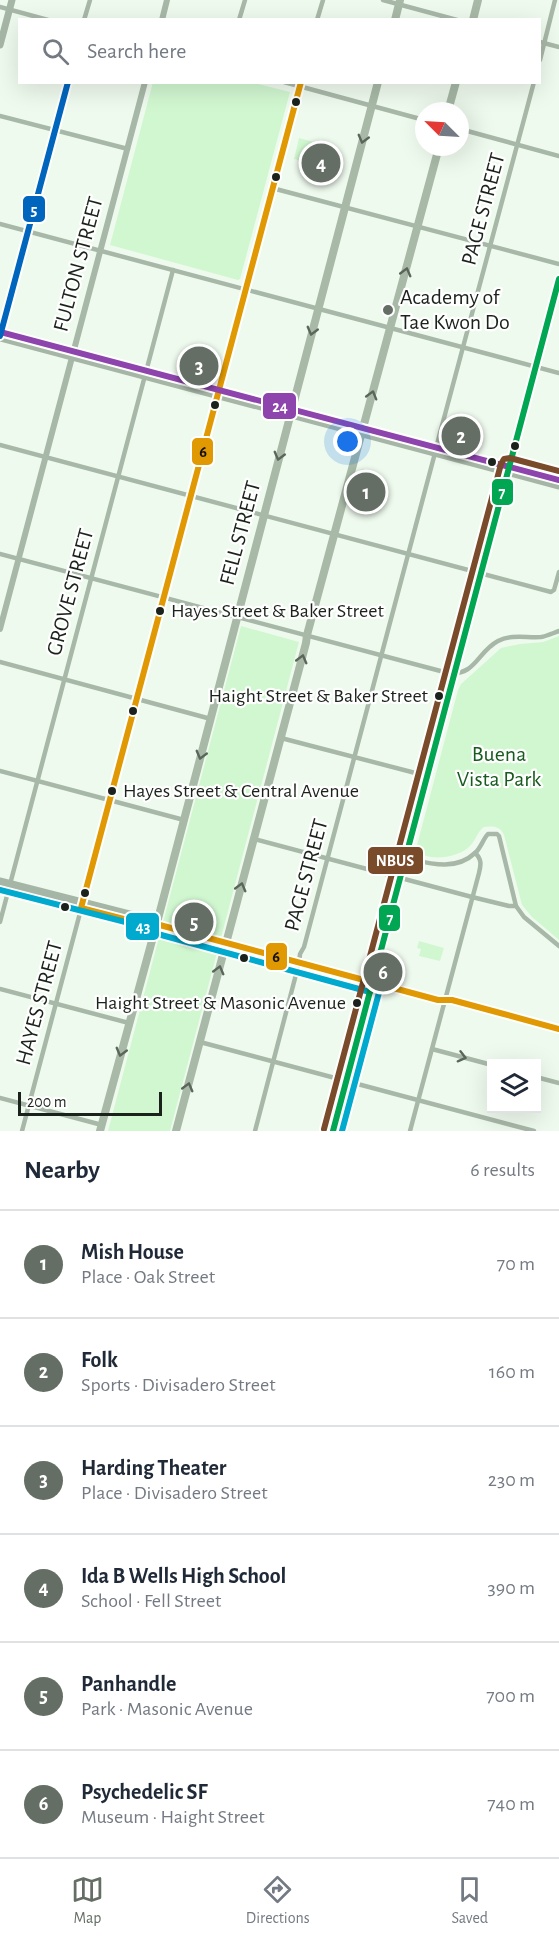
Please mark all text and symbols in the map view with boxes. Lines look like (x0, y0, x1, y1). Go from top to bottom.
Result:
search box (18, 18, 541, 84)
icon: search (39, 35, 72, 68)
text: Search here (87, 40, 186, 62)
unlabelled marker (290, 96, 302, 108)
north arrow (415, 102, 469, 156)
one-way arrow (358, 133, 370, 144)
pin: 4 (302, 140, 340, 186)
street label: PAGE STREET (457, 150, 509, 267)
unlabelled marker (270, 171, 282, 183)
street label: FULTON STREET (49, 194, 107, 334)
line badge: 5 (22, 195, 46, 223)
text: 5 (31, 202, 38, 218)
one-way arrow (398, 267, 411, 277)
place label: Academy of Tae Kwon Do (400, 286, 510, 333)
marker: Academy of Tae Kwon Do (381, 303, 395, 317)
one-way arrow (307, 325, 320, 335)
pin: 3 (180, 344, 218, 388)
one-way arrow (365, 390, 378, 400)
line badge: 24 (262, 392, 297, 420)
unlabelled marker (209, 399, 221, 411)
text: 24 (272, 399, 288, 415)
pin: 2 (442, 414, 480, 458)
your location (333, 427, 362, 456)
line badge: 6 (191, 437, 214, 466)
unlabelled marker (509, 440, 521, 452)
text: 6 (199, 444, 207, 460)
one-way arrow (274, 450, 286, 461)
unlabelled marker (486, 456, 498, 468)
pin: 1 (346, 470, 386, 514)
street label: FELL STREET (216, 478, 265, 588)
line badge: 7 (491, 478, 514, 506)
text: 7 (499, 485, 506, 501)
street label: GROVE STREET (42, 526, 98, 658)
place label: Hayes Street & Baker Street (171, 601, 384, 621)
marker: Hayes Street & Baker Street (154, 605, 166, 617)
one-way arrow (294, 655, 307, 665)
place label: Haight Street & Baker Street (208, 686, 429, 706)
marker: Haight Street & Baker Street (433, 690, 445, 702)
unlabelled marker (127, 705, 139, 717)
park label: Buena Vista Park (457, 743, 541, 790)
one-way arrow (196, 749, 209, 759)
place label: Hayes Street & Central Avenue (123, 781, 359, 801)
marker: Hayes Street & Central Avenue (106, 785, 118, 797)
street label: PAGE STREET (280, 816, 332, 933)
line badge: NBUS (367, 846, 424, 875)
text: NBUS (376, 853, 414, 869)
one-way arrow (234, 883, 246, 893)
unlabelled marker (79, 887, 91, 899)
pin: 5 (174, 900, 214, 944)
unlabelled marker (59, 901, 71, 913)
line badge: 7 (378, 904, 401, 932)
text: 7 (387, 911, 394, 927)
line badge: 43 (125, 912, 160, 941)
text: 43 (136, 919, 151, 935)
street label: HAYES STREET (12, 938, 66, 1068)
line badge: 6 (265, 942, 288, 971)
text: 6 (272, 949, 280, 965)
pin: 6 (364, 950, 403, 994)
unlabelled marker (238, 952, 250, 964)
one-way arrow (212, 965, 224, 976)
place label: Haight Street & Masonic Avenue (95, 993, 346, 1013)
marker: Haight Street & Masonic Avenue (351, 997, 363, 1009)
one-way arrow (116, 1047, 129, 1057)
one-way arrow (457, 1050, 467, 1063)
map controls (487, 1059, 541, 1113)
button: layers (487, 1059, 541, 1113)
one-way arrow (181, 1082, 193, 1092)
scale bar (18, 1089, 162, 1116)
text: 200 m (27, 1094, 67, 1110)
text: Nearby (24, 1157, 100, 1183)
text: 6 results (470, 1160, 535, 1180)
text: Mish House (81, 1241, 184, 1263)
text: 1 (40, 1254, 47, 1274)
text: 70 m (497, 1254, 535, 1274)
text: Place · Oak Street (81, 1267, 215, 1287)
text: Folk (81, 1349, 118, 1371)
text: 2 (39, 1362, 48, 1382)
text: 160 m (489, 1362, 535, 1382)
text: Sports · Divisadero Street (81, 1375, 276, 1395)
text: Harding Theater (81, 1457, 227, 1479)
text: 3 (39, 1470, 48, 1490)
text: 230 m (488, 1470, 535, 1490)
text: Place · Divisadero Street (81, 1483, 268, 1503)
text: Ida B Wells High School (81, 1565, 286, 1587)
text: 4 (38, 1578, 49, 1598)
text: 390 m (488, 1578, 535, 1598)
text: School · Fell Street (81, 1591, 221, 1611)
text: Panhandle (81, 1673, 176, 1695)
text: 5 (39, 1686, 48, 1706)
text: 700 m (486, 1686, 535, 1706)
text: Park · Masonic Avenue (81, 1699, 253, 1719)
text: Psychedelic SF (81, 1781, 208, 1803)
text: 6 (39, 1794, 48, 1814)
text: 740 m (487, 1794, 535, 1814)
text: Museum · Haight Street (81, 1807, 265, 1827)
tab: Map (71, 1873, 104, 1928)
tab: Directions (246, 1873, 310, 1928)
tab: Saved (451, 1873, 488, 1928)

